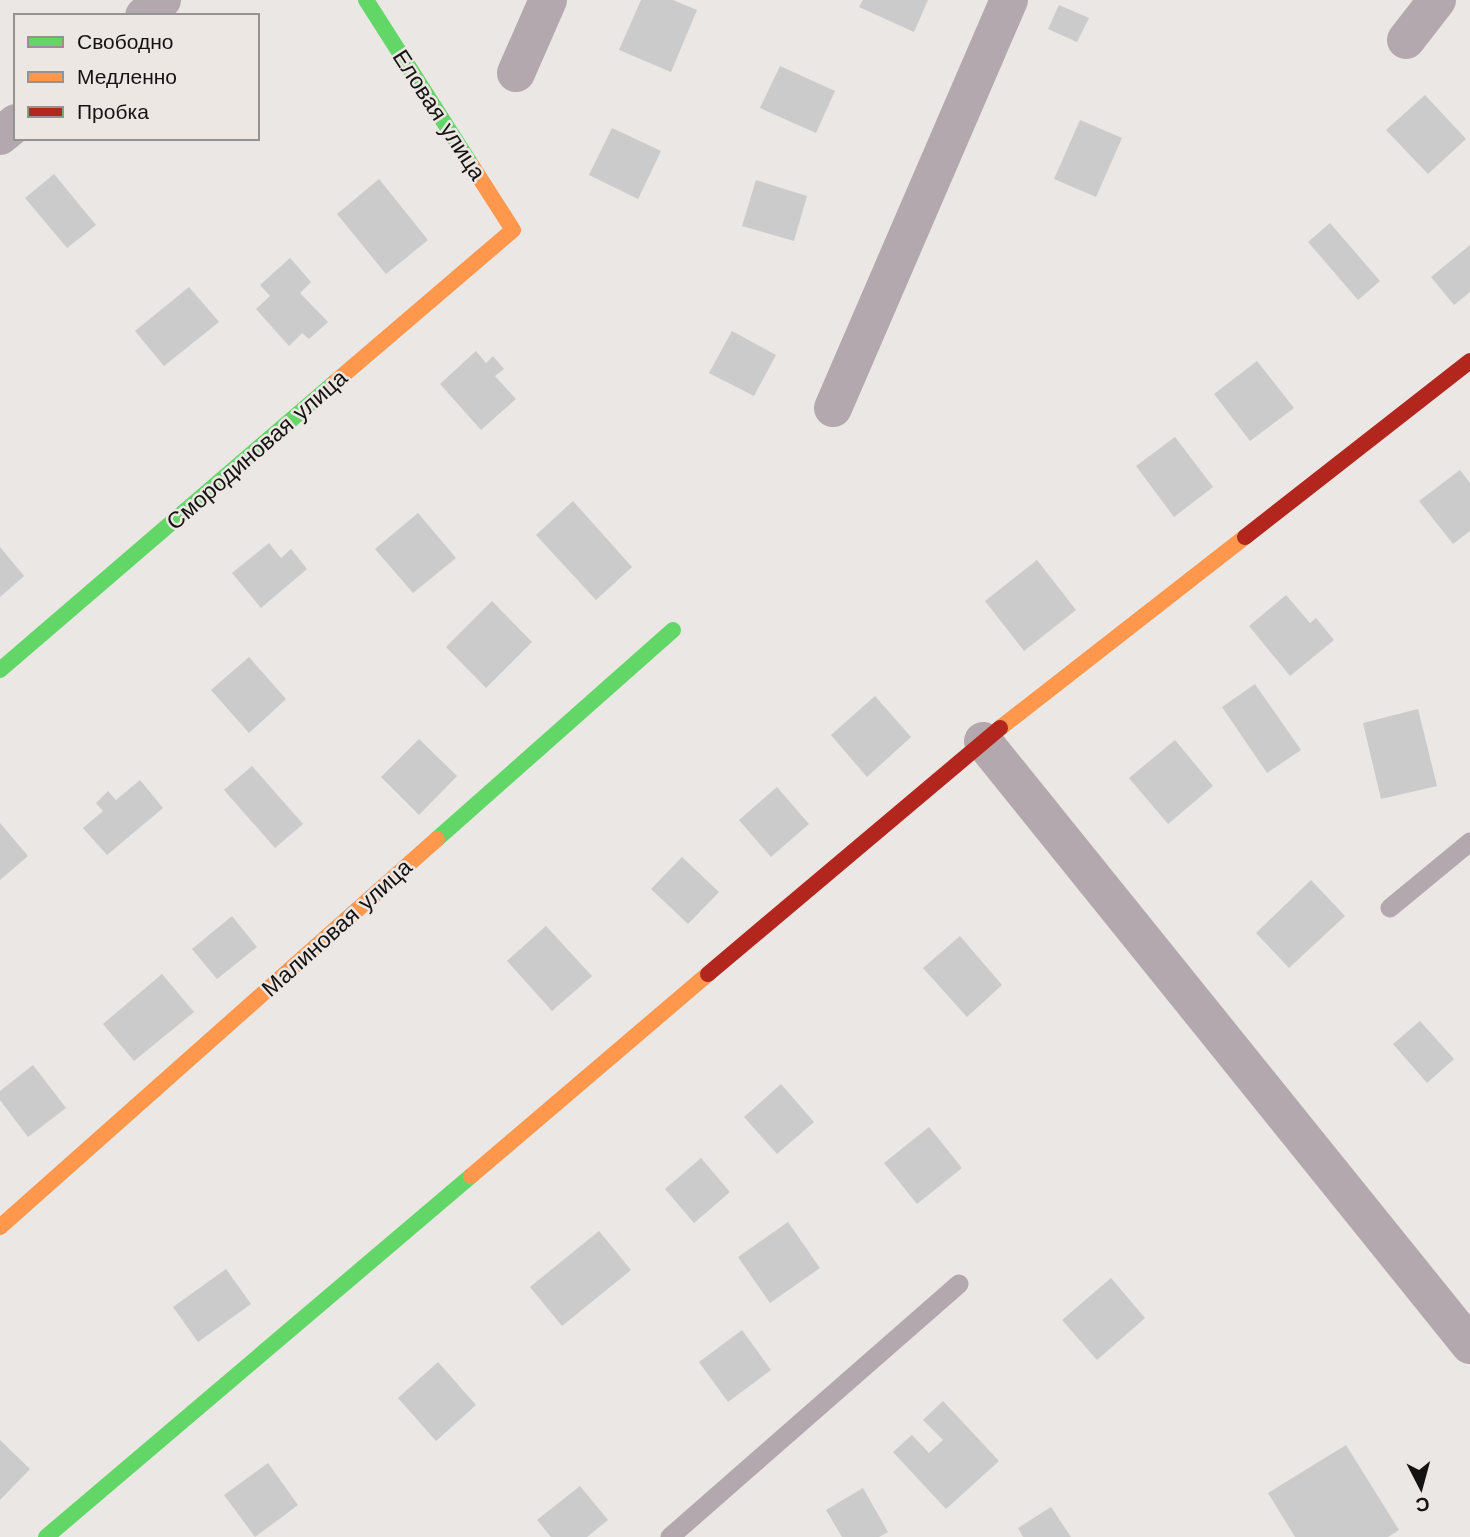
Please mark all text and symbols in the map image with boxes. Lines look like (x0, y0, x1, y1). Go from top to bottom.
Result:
legend (14, 14, 259, 140)
text: Свободно (77, 29, 174, 54)
street label: Еловая улица (387, 45, 491, 185)
text: Медленно (77, 64, 177, 89)
text: Пробка (77, 99, 149, 124)
street label: Смородиновая улица (161, 364, 353, 536)
street label: Малиновая улица (257, 854, 418, 1002)
north arrow (1386, 1453, 1456, 1523)
text: С (1414, 1492, 1431, 1517)

